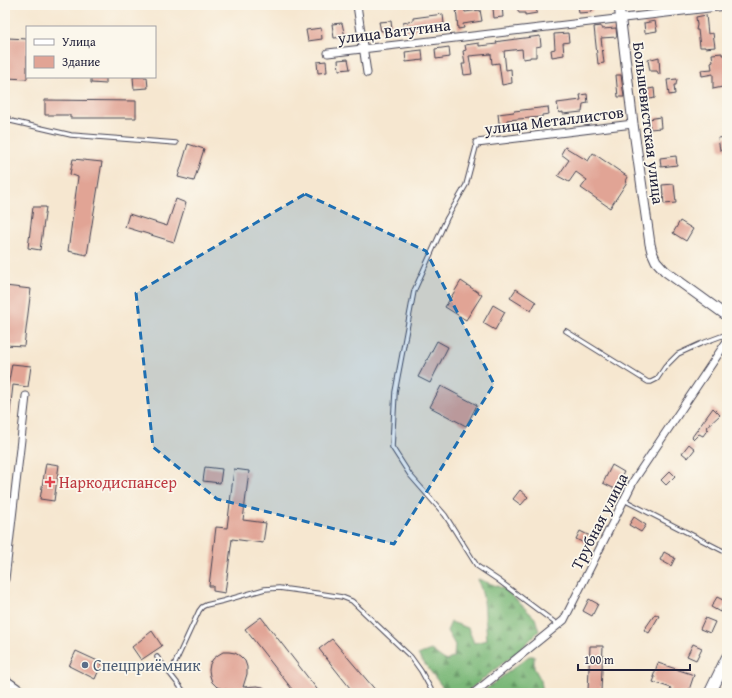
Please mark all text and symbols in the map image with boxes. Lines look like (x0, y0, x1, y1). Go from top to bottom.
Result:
street label: улица Ватутина (335, 12, 452, 50)
legend (26, 26, 156, 78)
text: Улица (62, 33, 96, 50)
street label: Большевистская улица (627, 41, 671, 206)
text: Здание (62, 53, 101, 70)
street label: улица Металлистов (482, 100, 625, 141)
street label: Трубная улица (564, 468, 634, 574)
place label: Наркодиспансер (59, 470, 177, 494)
marker: Наркодиспансер (44, 476, 56, 488)
scale bar (578, 646, 690, 672)
text: 100 m (584, 651, 614, 668)
place label: Спецприёмник (93, 653, 201, 677)
marker: Спецприёмник (80, 660, 90, 670)

